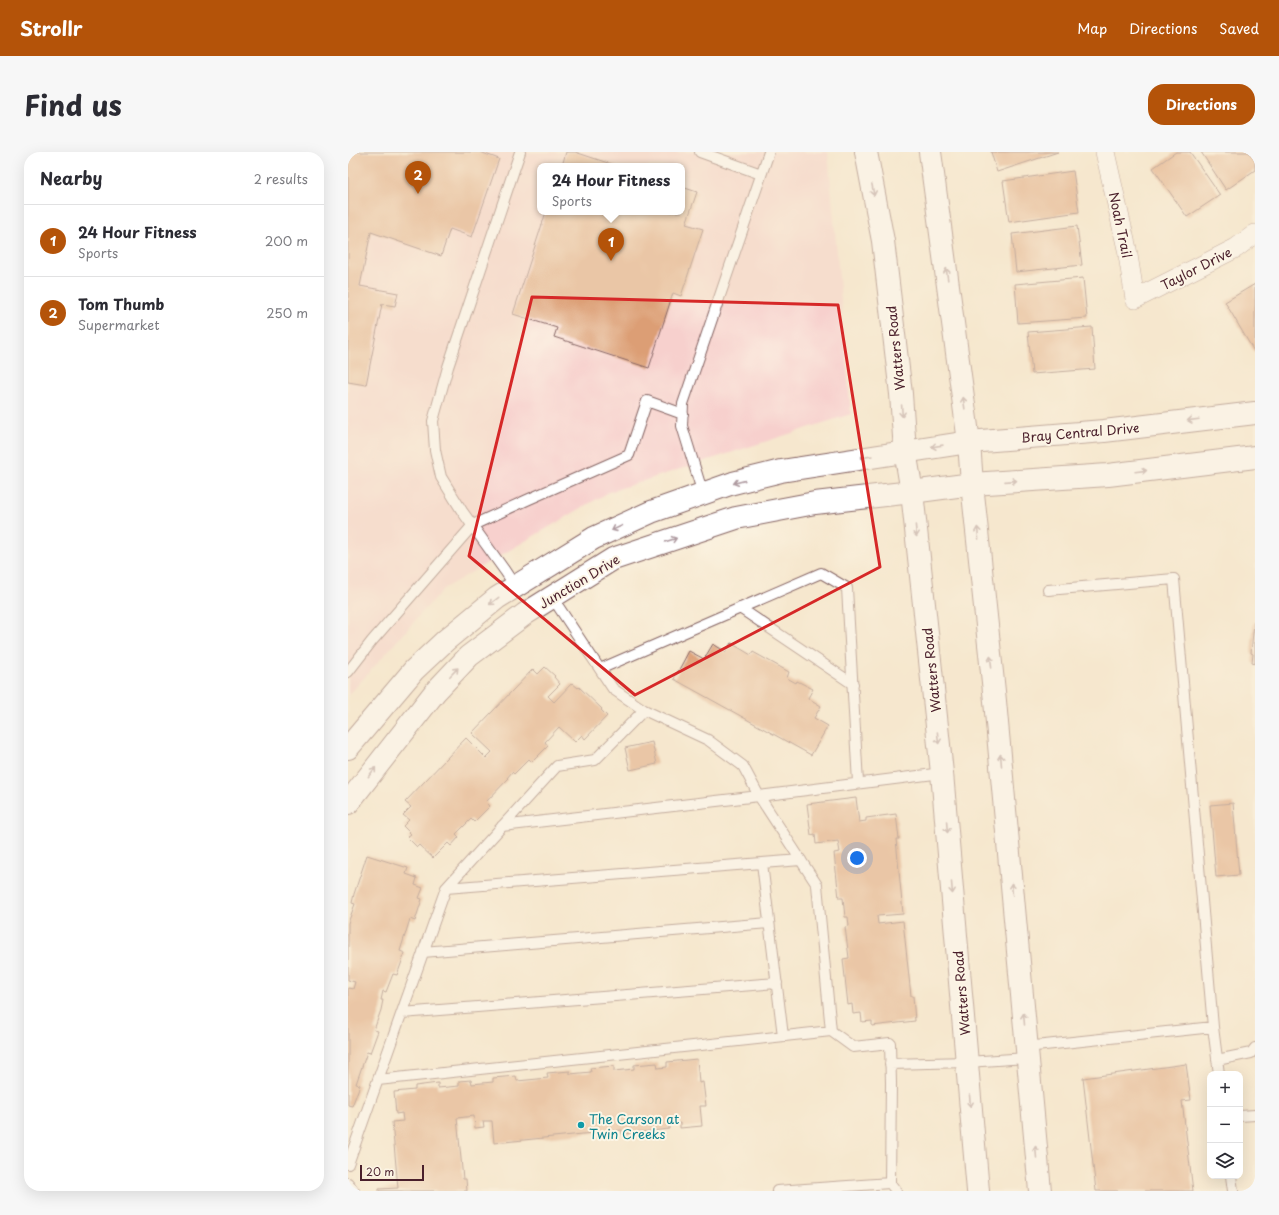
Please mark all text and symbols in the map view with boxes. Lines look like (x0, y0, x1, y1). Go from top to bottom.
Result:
text: Strollr (20, 14, 83, 42)
text: Map (1077, 18, 1107, 39)
text: Directions (1129, 18, 1197, 39)
text: Saved (1219, 18, 1259, 39)
text: Find us (24, 83, 122, 126)
button: Directions (1148, 84, 1255, 125)
pin: 2 (405, 161, 431, 194)
popup (537, 163, 685, 215)
text: Nearby (40, 165, 102, 191)
text: 24 Hour Fitness (552, 168, 670, 191)
text: 2 results (254, 169, 308, 188)
one-way arrow (870, 183, 878, 196)
street label: Noah Trail (1105, 190, 1137, 260)
text: Sports (552, 191, 592, 210)
text: 24 Hour Fitness (78, 220, 197, 243)
pin: 1 (598, 228, 624, 261)
text: 1 (50, 231, 56, 250)
text: 200 m (265, 231, 308, 250)
street label: Taylor Drive (1157, 242, 1235, 294)
text: Sports (78, 243, 118, 262)
one-way arrow (943, 268, 951, 281)
text: Tom Thumb (78, 292, 164, 315)
text: 2 (48, 303, 58, 322)
text: 250 m (266, 303, 308, 322)
street label: Watters Road (881, 305, 909, 391)
text: Supermarket (78, 315, 160, 334)
one-way arrow (960, 397, 968, 410)
one-way arrow (898, 404, 905, 417)
one-way arrow (1187, 416, 1200, 424)
street label: Bray Central Drive (1020, 417, 1140, 447)
one-way arrow (931, 442, 944, 450)
one-way arrow (860, 454, 873, 462)
one-way arrow (1134, 467, 1147, 475)
one-way arrow (732, 478, 745, 486)
one-way arrow (1004, 478, 1017, 485)
one-way arrow (912, 524, 919, 537)
one-way arrow (612, 525, 624, 532)
one-way arrow (974, 527, 981, 540)
one-way arrow (664, 535, 676, 543)
street label: Junction Drive (535, 549, 623, 613)
one-way arrow (488, 597, 499, 605)
street label: Watters Road (917, 627, 945, 713)
one-way arrow (988, 656, 995, 669)
one-way arrow (450, 667, 459, 677)
one-way arrow (934, 731, 942, 744)
one-way arrow (997, 754, 1004, 767)
one-way arrow (368, 767, 376, 778)
one-way arrow (943, 820, 950, 833)
your location (847, 848, 867, 868)
one-way arrow (948, 881, 956, 894)
one-way arrow (1009, 883, 1016, 896)
street label: Watters Road (948, 950, 974, 1036)
one-way arrow (1020, 1013, 1027, 1026)
map controls (1207, 1071, 1243, 1179)
button: + (1207, 1071, 1243, 1107)
one-way arrow (967, 1094, 974, 1107)
button: − (1207, 1107, 1243, 1143)
place label: The Carson at Twin Creeks (589, 1109, 679, 1143)
marker: The Carson at Twin Creeks (576, 1120, 586, 1130)
button: layers (1207, 1143, 1243, 1179)
one-way arrow (1033, 1146, 1040, 1159)
scale bar (360, 1163, 424, 1182)
text: 20 m (366, 1163, 394, 1180)

